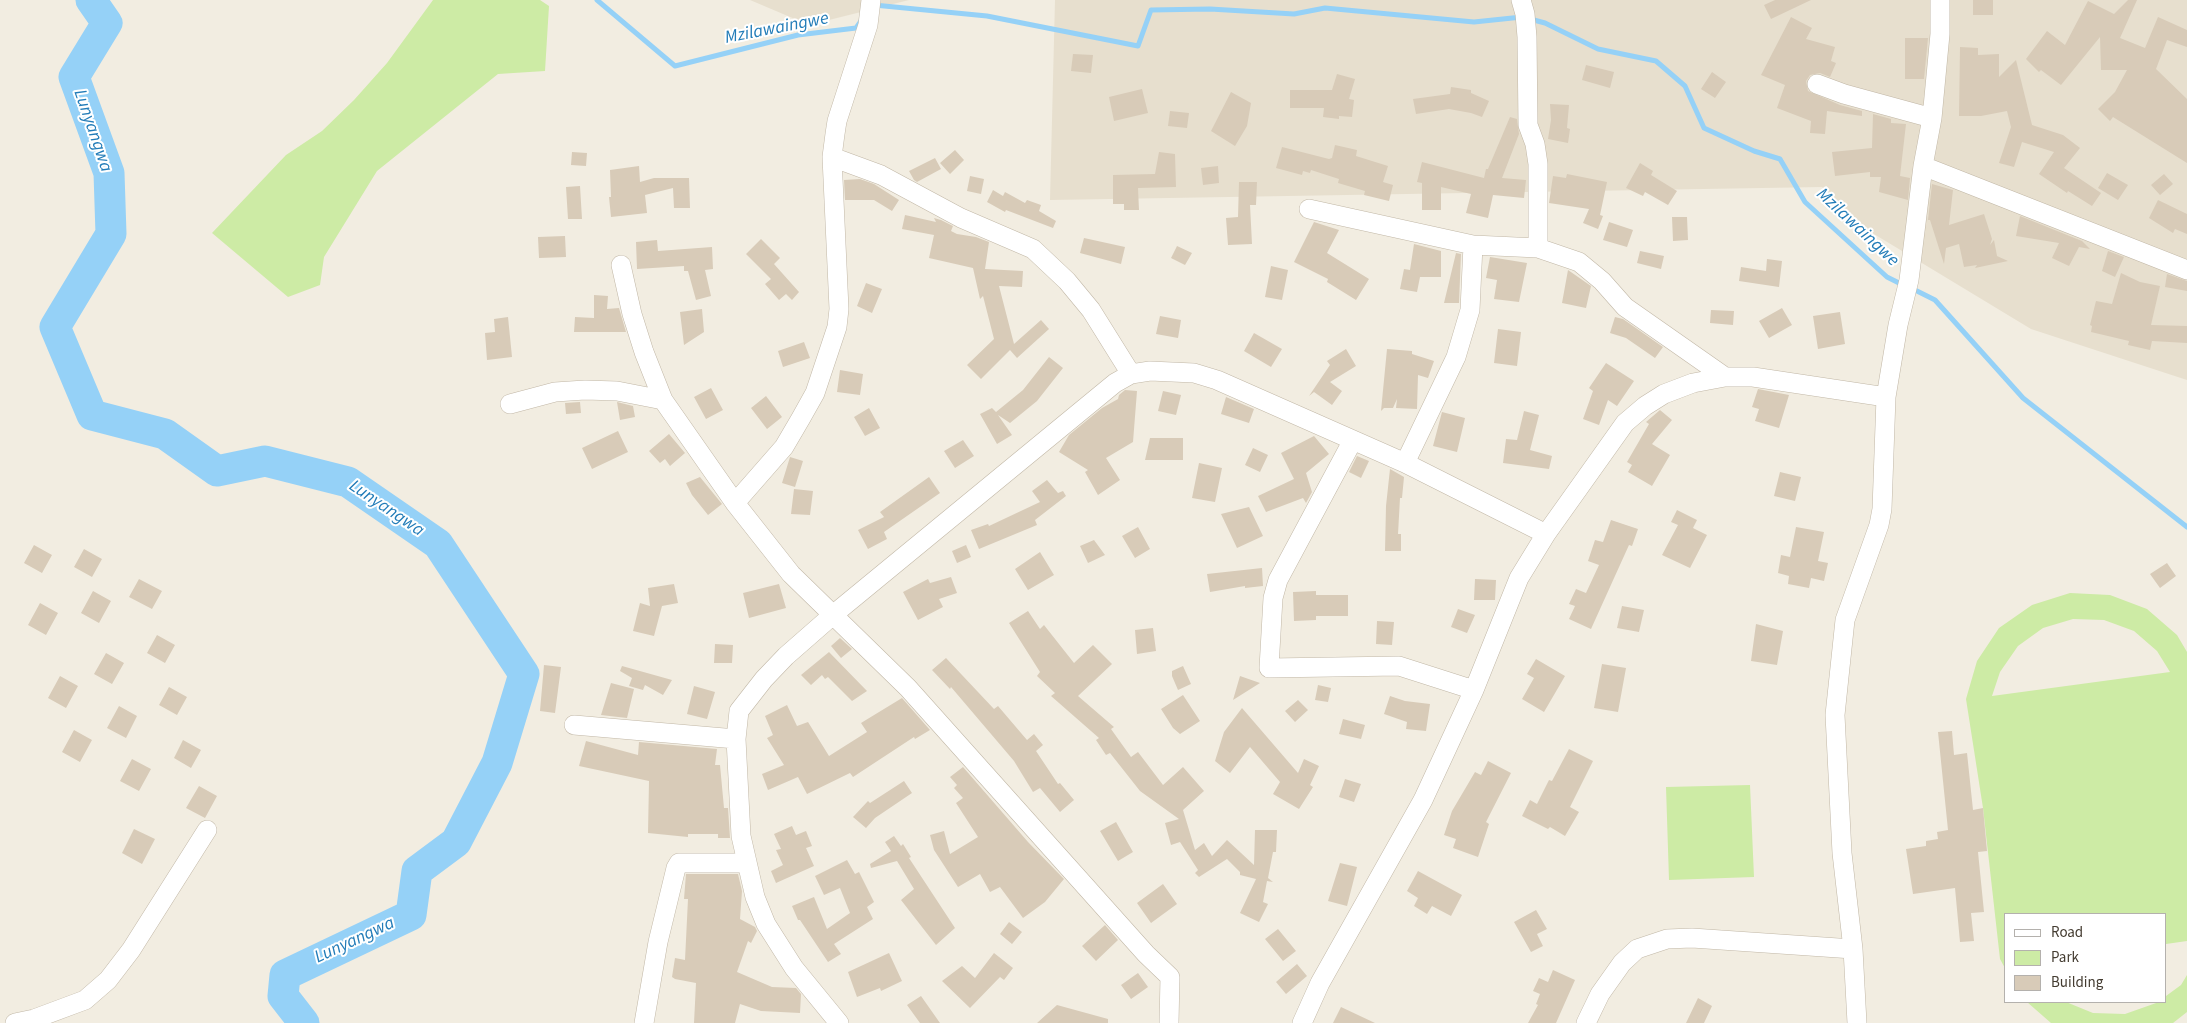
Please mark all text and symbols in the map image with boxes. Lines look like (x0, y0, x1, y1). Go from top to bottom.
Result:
water label: Mzilawaingwe (723, 8, 831, 50)
water label: Lunyangwa (68, 87, 116, 175)
water label: Mzilawaingwe (1811, 184, 1903, 272)
water label: Lunyangwa (344, 476, 428, 542)
water label: Lunyangwa (312, 913, 398, 969)
legend (2004, 913, 2167, 1003)
text: Road (2051, 922, 2083, 943)
text: Park (2051, 947, 2079, 968)
text: Building (2051, 972, 2103, 993)

